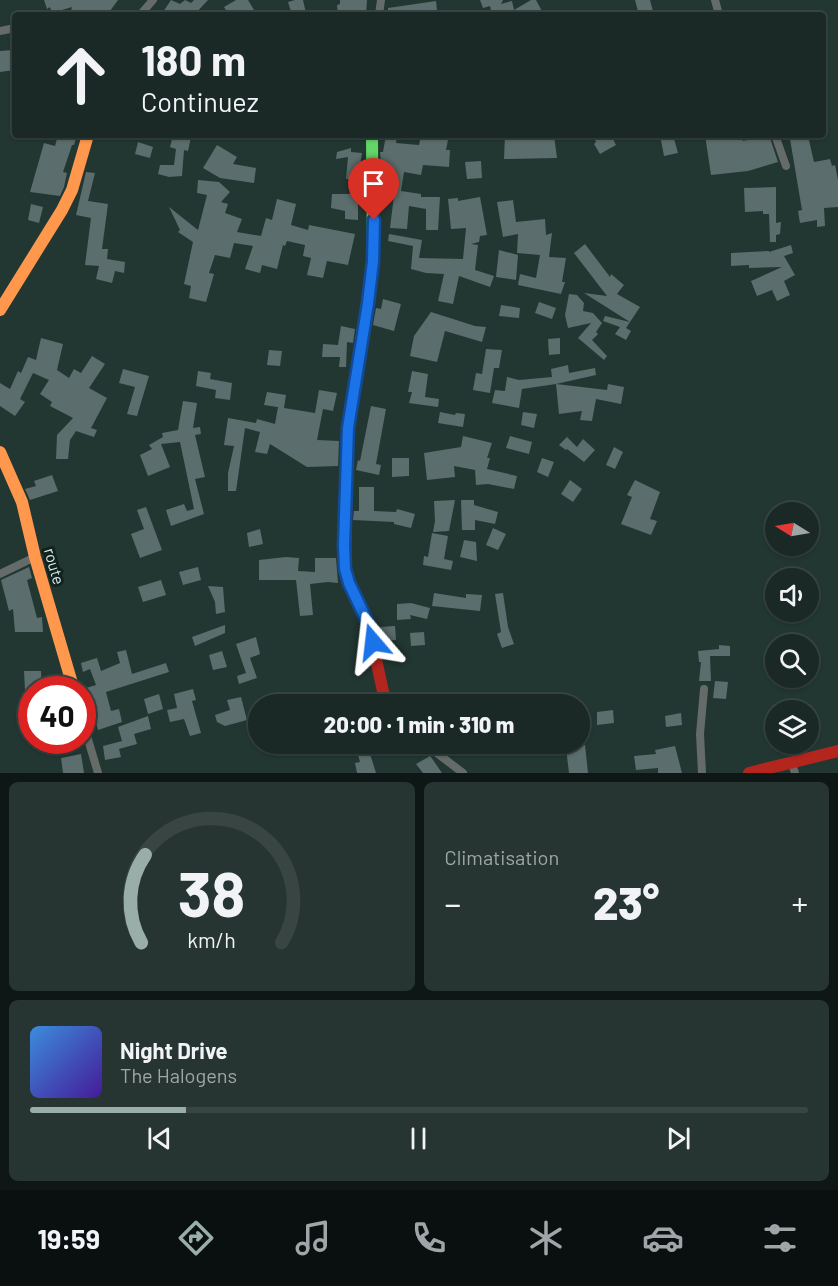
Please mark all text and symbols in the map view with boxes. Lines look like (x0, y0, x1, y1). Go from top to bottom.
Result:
text: 180 m (141, 34, 246, 84)
icon: ahead (42, 36, 120, 114)
text: Continuez (141, 85, 259, 117)
pin (348, 158, 399, 220)
icon: arrive (357, 167, 390, 200)
north arrow (765, 502, 819, 556)
map controls (765, 502, 819, 754)
street label: route (41, 546, 69, 586)
button: sound (765, 568, 819, 622)
position arrow (341, 610, 405, 674)
button: search (765, 634, 819, 688)
speed limit sign: 40 (18, 676, 96, 754)
button: layers (765, 700, 819, 754)
text: 20:00 · 1 min · 310 m (324, 711, 514, 737)
text: Climatisation (445, 845, 559, 869)
text: 38 (178, 855, 245, 929)
text: 23° (593, 875, 659, 929)
text: − (445, 883, 461, 923)
text: + (791, 883, 808, 923)
text: km/h (187, 928, 236, 953)
text: Night Drive (120, 1037, 228, 1063)
text: The Halogens (120, 1063, 237, 1087)
icon: previous (143, 1122, 176, 1155)
icon: pause (402, 1122, 435, 1155)
icon: next (662, 1122, 695, 1155)
icon: directions (175, 1217, 217, 1259)
icon: music (292, 1217, 334, 1259)
icon: phone (408, 1217, 450, 1259)
icon: climate (525, 1217, 567, 1259)
icon: car (642, 1217, 684, 1259)
icon: filters (759, 1217, 801, 1259)
text: 19:59 (37, 1222, 100, 1254)

